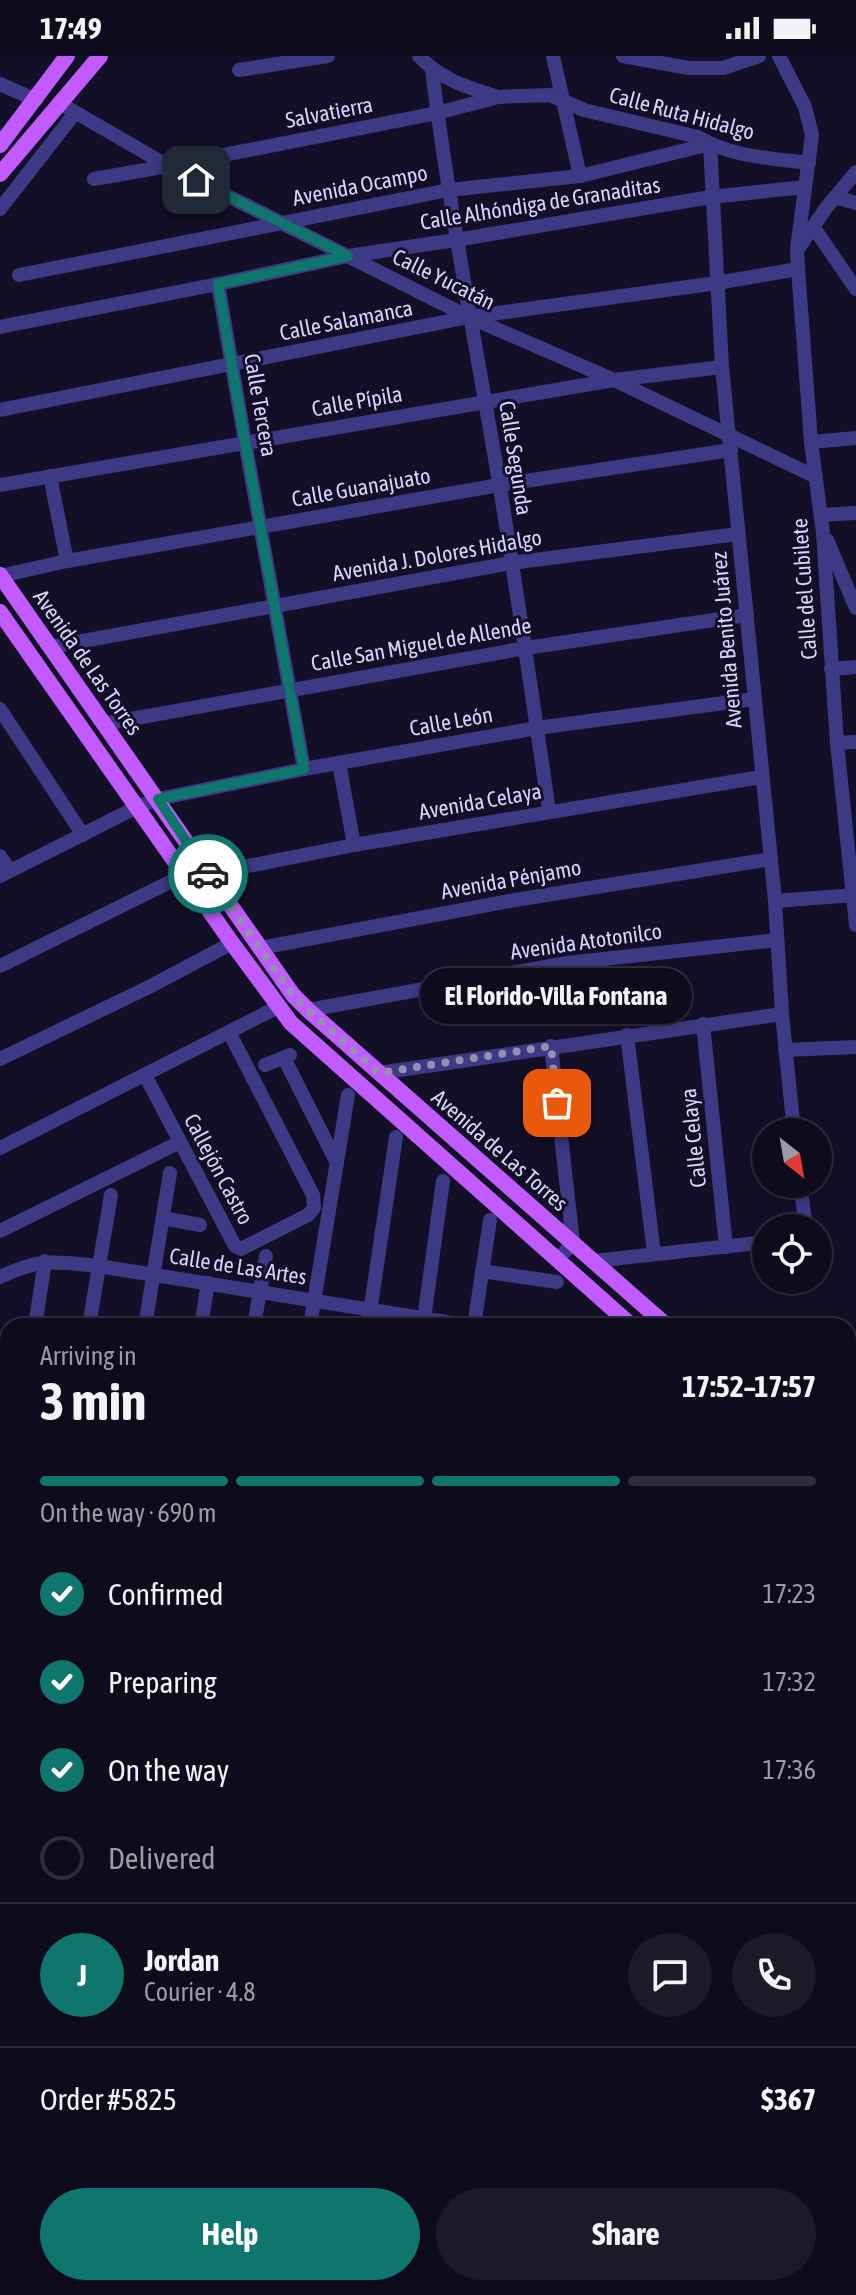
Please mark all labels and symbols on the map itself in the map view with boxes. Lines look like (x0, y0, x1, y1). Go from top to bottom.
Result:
street label: Calle Ruta Hidalgo (607, 81, 757, 145)
street label: Salvatierra (283, 91, 375, 133)
pin (162, 146, 230, 214)
street label: Avenida Ocampo (290, 159, 430, 211)
street label: Calle Alhóndiga de Granaditas (418, 171, 662, 235)
street label: Calle Yucatán (389, 243, 499, 315)
street label: Calle Salamanca (277, 294, 415, 346)
street label: Calle Tercera (239, 352, 283, 458)
street label: Calle Pípila (310, 380, 404, 422)
street label: Calle Segunda (494, 399, 538, 517)
street label: Calle Guanajuato (290, 462, 432, 512)
street label: Calle del Cubilete (786, 517, 822, 661)
street label: Avenida J. Dolores Hidalgo (330, 524, 544, 586)
street label: Avenida Benito Juárez (705, 551, 747, 729)
street label: Avenida de Las Torres (28, 584, 148, 740)
street label: Calle San Miguel de Allende (309, 612, 533, 676)
street label: Calle León (407, 701, 495, 741)
street label: Avenida Celaya (417, 777, 543, 825)
courier (168, 834, 248, 914)
street label: Avenida Pénjamo (439, 854, 583, 904)
street label: Avenida Atotonilco (509, 918, 663, 964)
callout: El Florido-Villa Fontana (421, 967, 693, 1023)
pin (523, 1069, 591, 1137)
street label: Avenida de Las Torres (427, 1084, 573, 1216)
street label: Calle Celaya (675, 1087, 711, 1189)
street label: Callejón Castro (179, 1109, 259, 1229)
north arrow (752, 1118, 832, 1198)
street label: Calle de Las Artes (168, 1242, 309, 1290)

